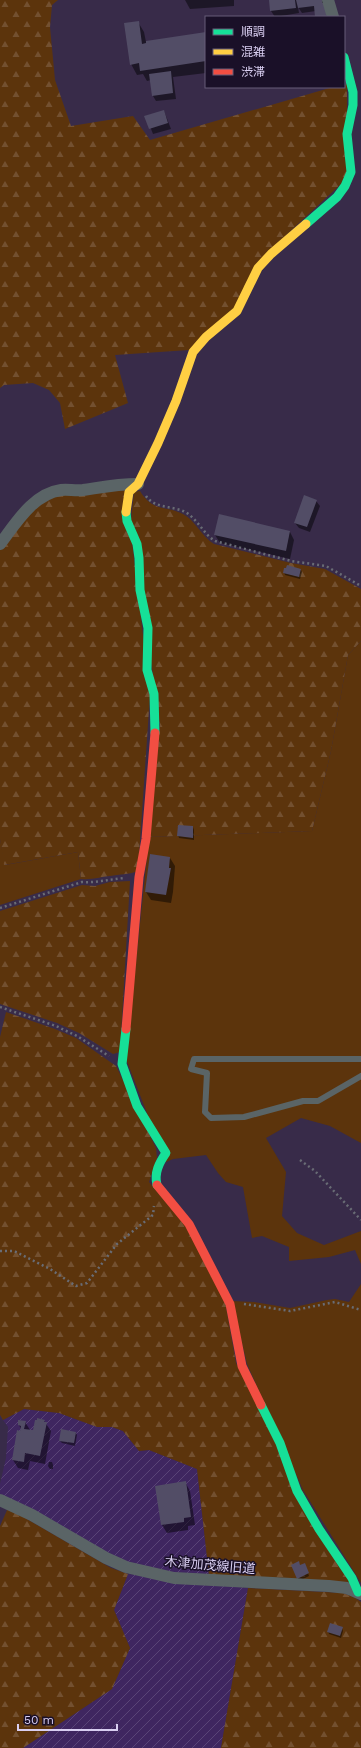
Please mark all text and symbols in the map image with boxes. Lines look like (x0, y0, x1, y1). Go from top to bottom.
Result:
legend (205, 16, 345, 88)
text: 順調 (241, 25, 265, 39)
text: 混雑 (241, 45, 265, 59)
text: 渋滞 (241, 65, 265, 79)
street label: 木津加茂線旧道 (164, 1554, 256, 1576)
scale bar (18, 1706, 117, 1732)
text: 50 m (24, 1713, 54, 1727)

